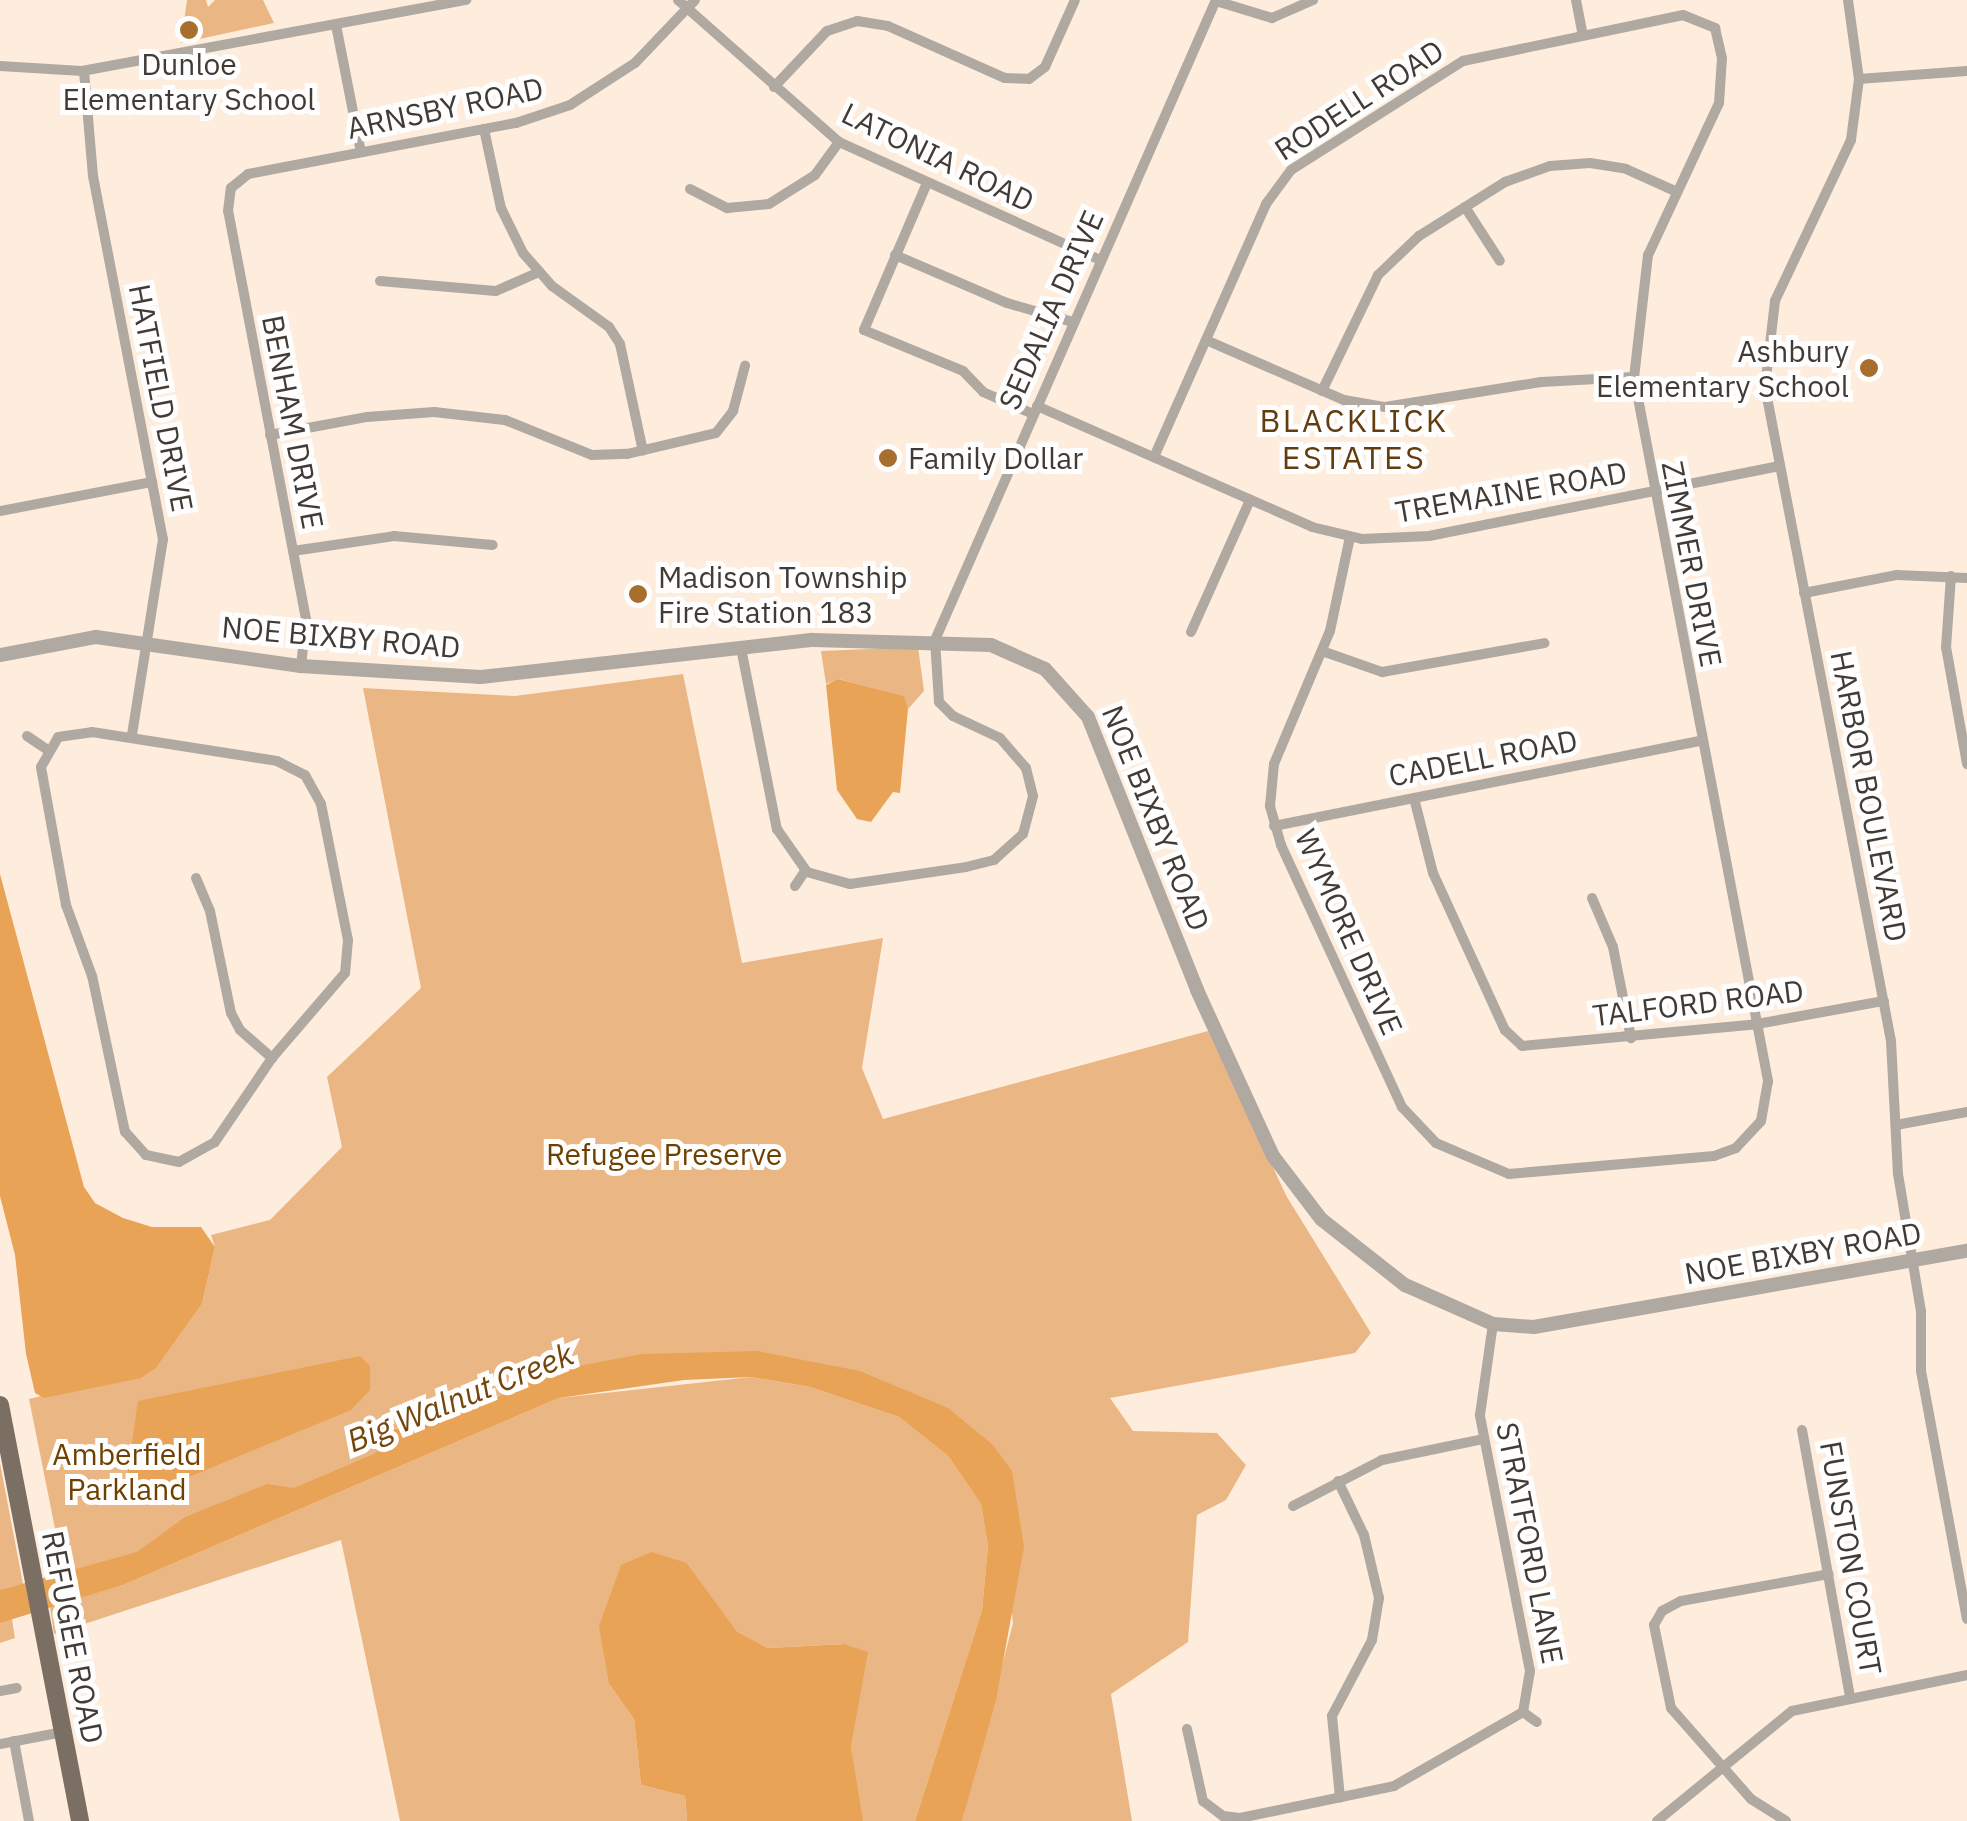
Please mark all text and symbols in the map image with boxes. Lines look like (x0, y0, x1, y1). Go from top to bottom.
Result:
marker: Dunloe Elementary School (178, 19, 200, 41)
street label: RODELL ROAD (1268, 32, 1450, 168)
place label: Dunloe Elementary School (62, 46, 316, 116)
street label: ARNSBY ROAD (344, 70, 546, 146)
street label: LATONIA ROAD (836, 95, 1040, 219)
street label: SEDALIA DRIVE (991, 205, 1111, 415)
street label: HATFIELD DRIVE (121, 281, 201, 515)
street label: BENHAM DRIVE (255, 312, 331, 532)
place label: Ashbury Elementary School (1596, 333, 1849, 404)
marker: Ashbury Elementary School (1858, 357, 1880, 379)
district label: BLACKLICK ESTATES (1259, 402, 1449, 477)
place label: Family Dollar (908, 440, 1083, 476)
marker: Family Dollar (877, 447, 899, 469)
street label: TREMAINE ROAD (1393, 454, 1629, 530)
street label: ZIMMER DRIVE (1654, 458, 1730, 670)
place label: Madison Township Fire Station 183 (658, 559, 907, 630)
marker: Madison Township Fire Station 183 (627, 583, 649, 605)
street label: NOE BIXBY ROAD (220, 609, 462, 665)
street label: HARBOR BOULEVARD (1823, 647, 1915, 945)
street label: NOE BIXBY ROAD (1094, 700, 1218, 936)
street label: CADELL ROAD (1385, 722, 1581, 794)
street label: WYMORE DRIVE (1288, 824, 1410, 1040)
street label: TALFORD ROAD (1590, 972, 1806, 1034)
park label: Refugee Preserve (546, 1136, 782, 1172)
street label: NOE BIXBY ROAD (1682, 1214, 1924, 1292)
water label: Big Walnut Creek (341, 1334, 579, 1460)
street label: STRATFORD LANE (1489, 1419, 1571, 1667)
park label: Amberfield Parkland (52, 1436, 202, 1506)
street label: FUNSTON COURT (1813, 1438, 1889, 1678)
street label: REFUGEE ROAD (35, 1528, 111, 1746)

